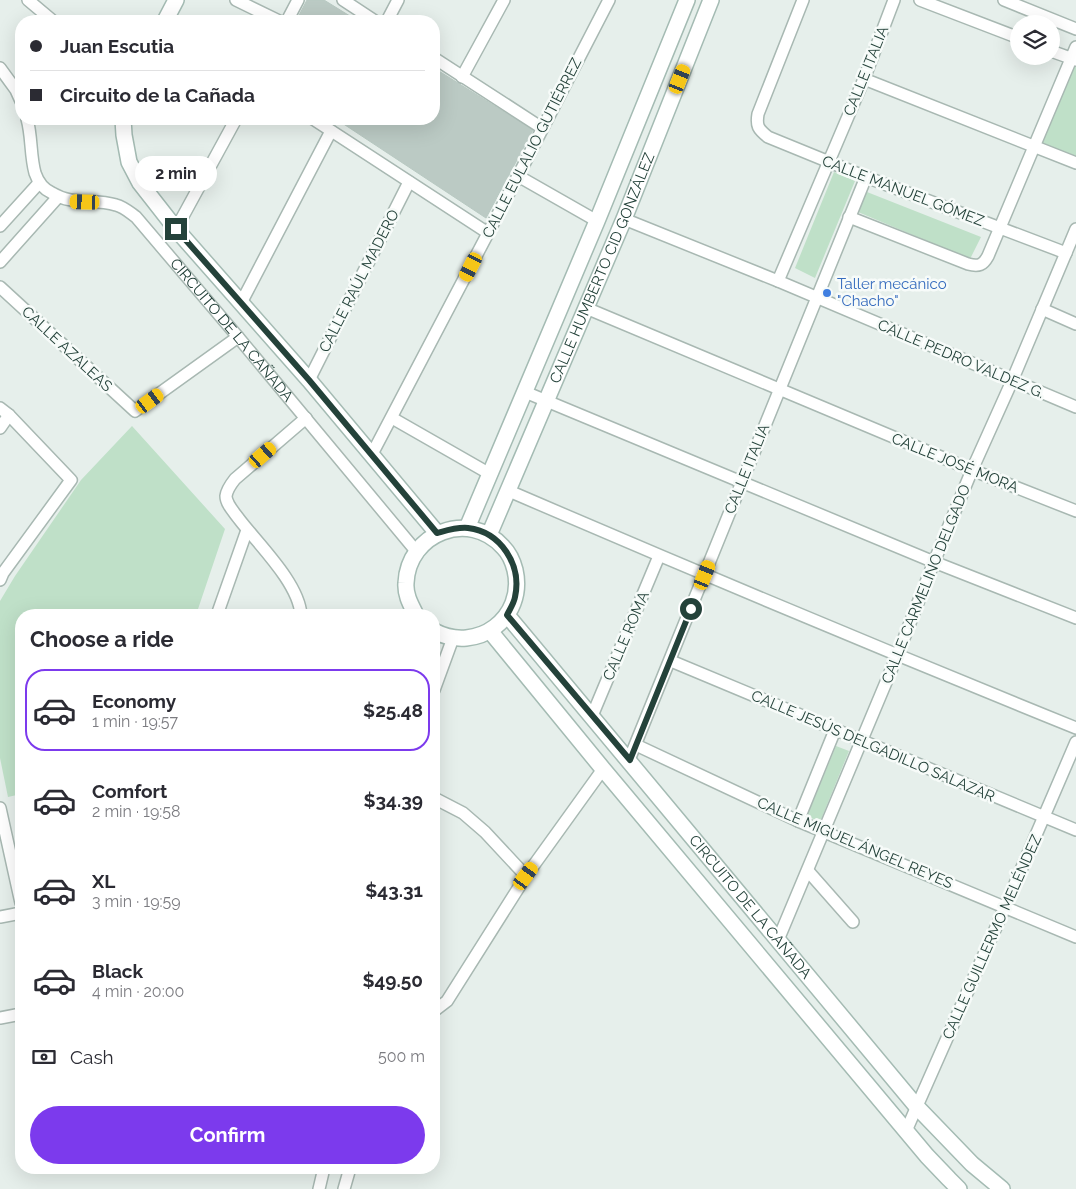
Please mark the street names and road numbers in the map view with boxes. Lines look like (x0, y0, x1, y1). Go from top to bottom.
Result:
street label: CALLE ITALIA (840, 23, 892, 119)
street label: CALLE EULALIO GUTIÉRREZ (479, 55, 585, 241)
street label: CALLE HUMBERTO CID GONZÁLEZ (546, 150, 658, 386)
street label: CALLE MANUEL GÓMEZ (820, 152, 986, 230)
street label: CALLE RAÚL MADERO (315, 207, 403, 355)
street label: CIRCUITO DE LA CAÑADA (166, 255, 297, 405)
street label: CALLE AZALEAS (18, 303, 116, 395)
street label: CALLE PEDRO VALDEZ G. (875, 316, 1047, 402)
street label: CALLE ITALIA (721, 421, 773, 517)
street label: CALLE JOSÉ MORA (889, 429, 1021, 497)
street label: CALLE CARMELINO DELGADO (878, 482, 974, 686)
street label: CALLE ROMA (599, 589, 653, 683)
street label: CALLE JESÚS DELGADILLO SALAZAR (748, 686, 998, 806)
street label: CALLE MIGUEL ÁNGEL REYES (754, 793, 956, 893)
street label: CIRCUITO DE LA CAÑADA (685, 831, 815, 982)
street label: CALLE GUILLERMO MELÉNDEZ (939, 832, 1045, 1042)

